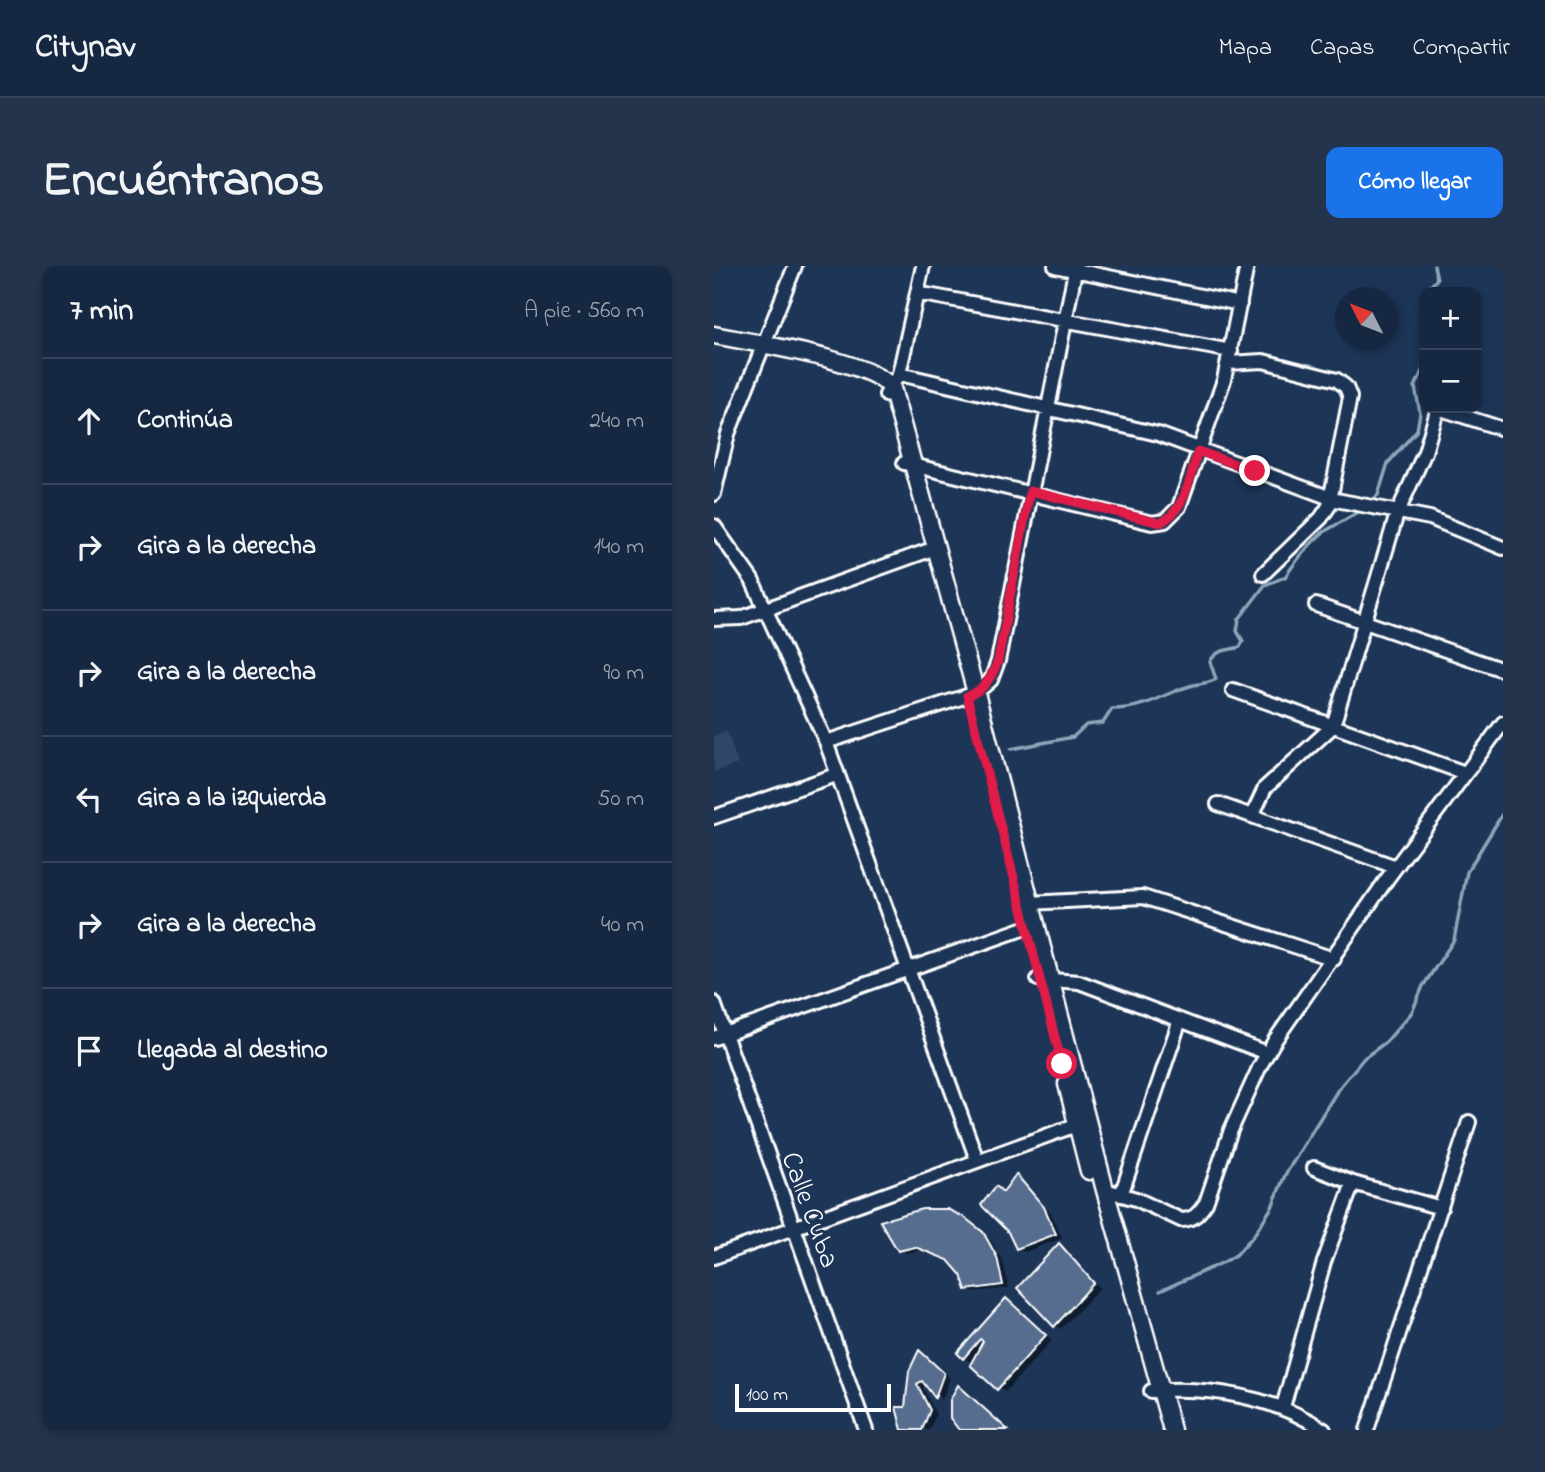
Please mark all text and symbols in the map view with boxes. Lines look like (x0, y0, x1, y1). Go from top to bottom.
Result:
text: Citynav (35, 24, 135, 72)
text: Mapa (1219, 31, 1272, 66)
text: Capas (1310, 31, 1374, 66)
text: Compartir (1412, 31, 1510, 66)
text: Encuéntranos (42, 146, 324, 218)
button: Cómo llegar (1326, 147, 1503, 218)
north arrow (1335, 287, 1398, 350)
map controls (1419, 287, 1482, 413)
button: + (1419, 287, 1482, 350)
text: 7 min (70, 290, 133, 334)
text: A pie · 560 m (524, 295, 644, 328)
button: − (1419, 350, 1482, 413)
icon: ahead (70, 402, 108, 440)
text: Continúa (137, 402, 233, 440)
text: 240 m (590, 405, 644, 438)
route end (1239, 455, 1270, 486)
icon: right (70, 528, 108, 566)
text: Gira a la derecha (137, 528, 316, 566)
text: 140 m (594, 531, 644, 564)
icon: right (70, 654, 108, 692)
text: Gira a la derecha (137, 654, 316, 692)
text: 90 m (604, 657, 644, 690)
icon: left (70, 780, 108, 818)
text: Gira a la izquierda (137, 780, 326, 818)
text: 50 m (597, 783, 644, 816)
icon: right (70, 906, 108, 944)
text: Gira a la derecha (137, 906, 316, 944)
text: 40 m (601, 909, 644, 942)
icon: arrive (70, 1032, 108, 1070)
text: Llegada al destino (137, 1032, 328, 1070)
route start (1046, 1048, 1077, 1079)
street label: Calle Cuba (769, 1146, 849, 1274)
scale bar (735, 1381, 891, 1413)
text: 100 m (746, 1382, 788, 1409)

